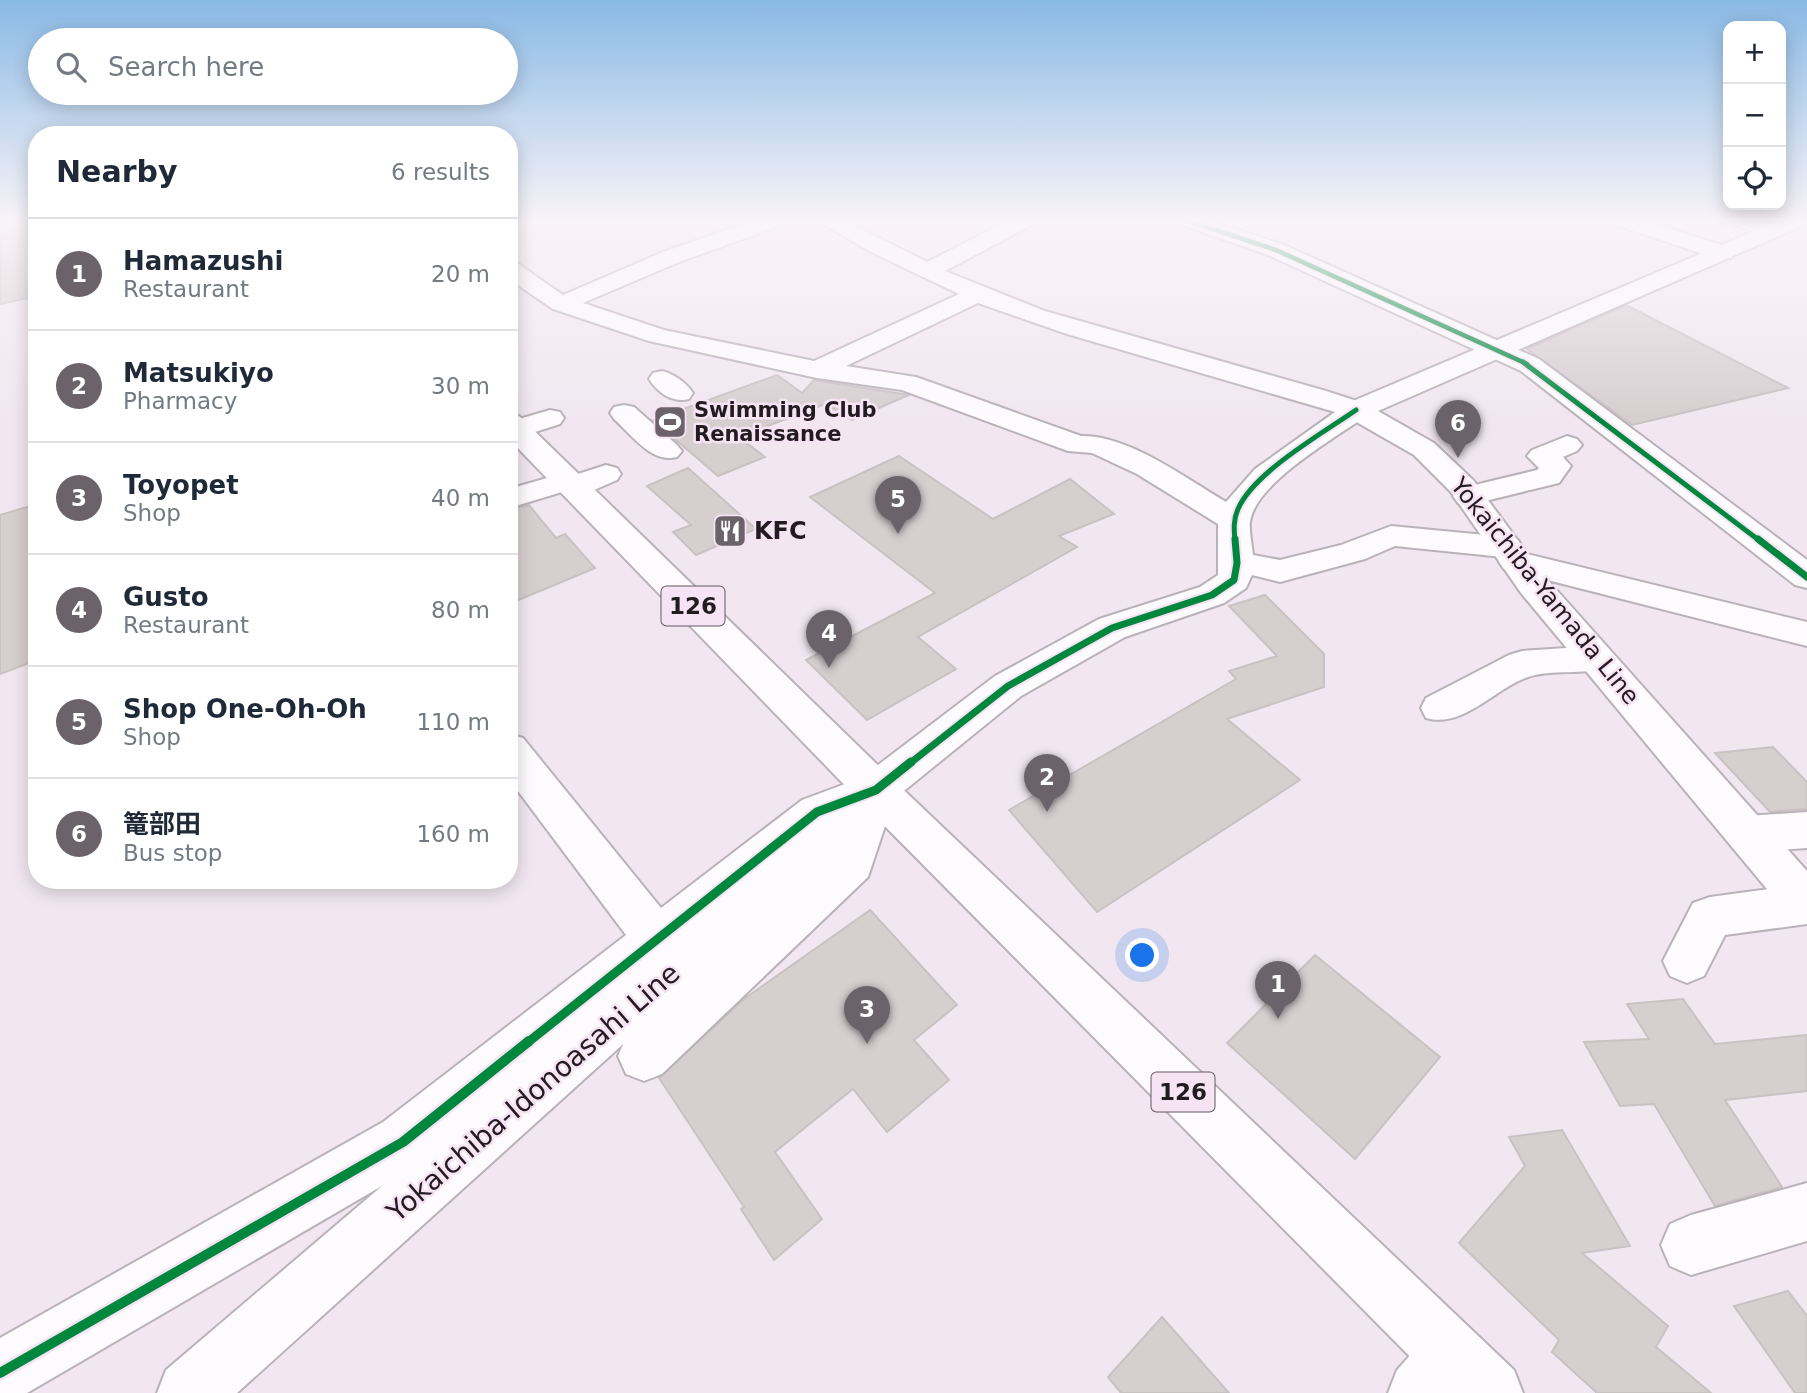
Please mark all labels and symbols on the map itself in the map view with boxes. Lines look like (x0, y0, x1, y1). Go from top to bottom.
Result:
place label: Swimming Club Renaissance (694, 398, 877, 446)
pin: 6 (1435, 400, 1481, 458)
sports icon: Swimming Club Renaissance (651, 403, 689, 441)
street label: Yokaichiba-Yamada Line (1444, 471, 1645, 710)
pin: 5 (875, 476, 921, 534)
restaurant icon: KFC (711, 512, 749, 550)
place label: KFC (754, 517, 807, 545)
road number: 126 (662, 586, 724, 626)
pin: 4 (806, 610, 852, 668)
pin: 2 (1024, 754, 1070, 812)
your location (1125, 938, 1159, 972)
street label: Yokaichiba-Idonoasahi Line (380, 956, 686, 1229)
pin: 1 (1255, 961, 1301, 1019)
pin: 3 (844, 986, 890, 1044)
road number: 126 (1152, 1072, 1214, 1112)

